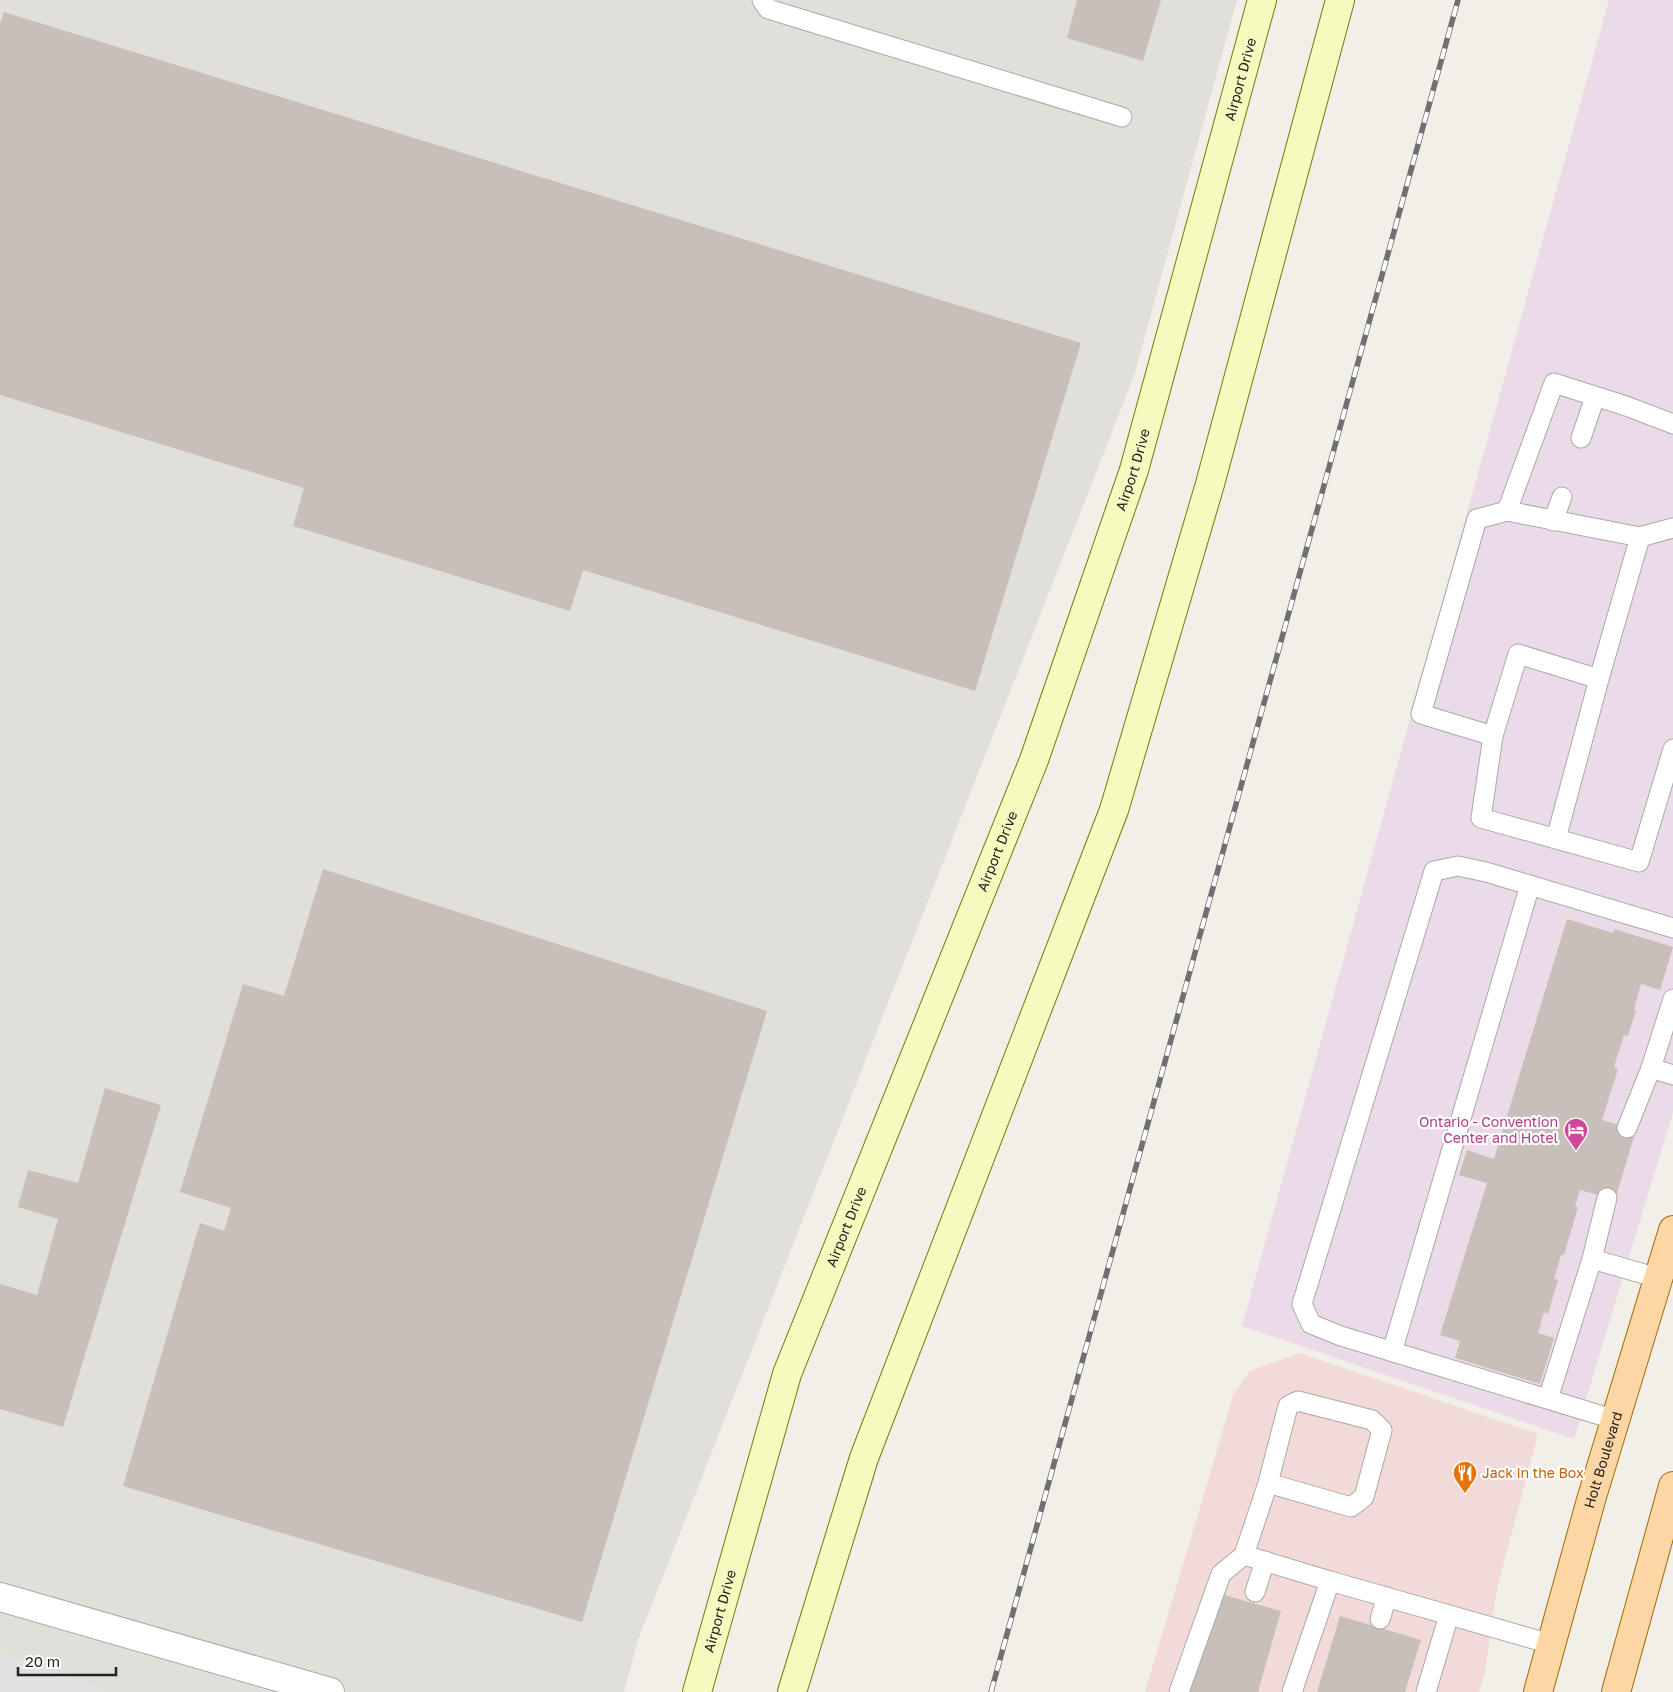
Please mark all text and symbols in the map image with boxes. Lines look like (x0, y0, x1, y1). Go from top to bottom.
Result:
street label: Airport Drive (1221, 36, 1259, 123)
street label: Airport Drive (1112, 427, 1153, 513)
street label: Airport Drive (973, 808, 1021, 894)
place label: Ontario - Convention Center and Hotel (1419, 1113, 1558, 1146)
hotel icon: Ontario - Convention Center and Hotel (1563, 1117, 1589, 1151)
street label: Airport Drive (822, 1184, 869, 1269)
street label: Holt Boulevard (1580, 1409, 1625, 1510)
restaurant icon: Jack in the Box (1452, 1460, 1478, 1494)
place label: Jack in the Box (1482, 1464, 1584, 1481)
street label: Airport Drive (700, 1568, 739, 1654)
scale bar (18, 1644, 115, 1676)
text: 20 m (25, 1652, 60, 1670)

